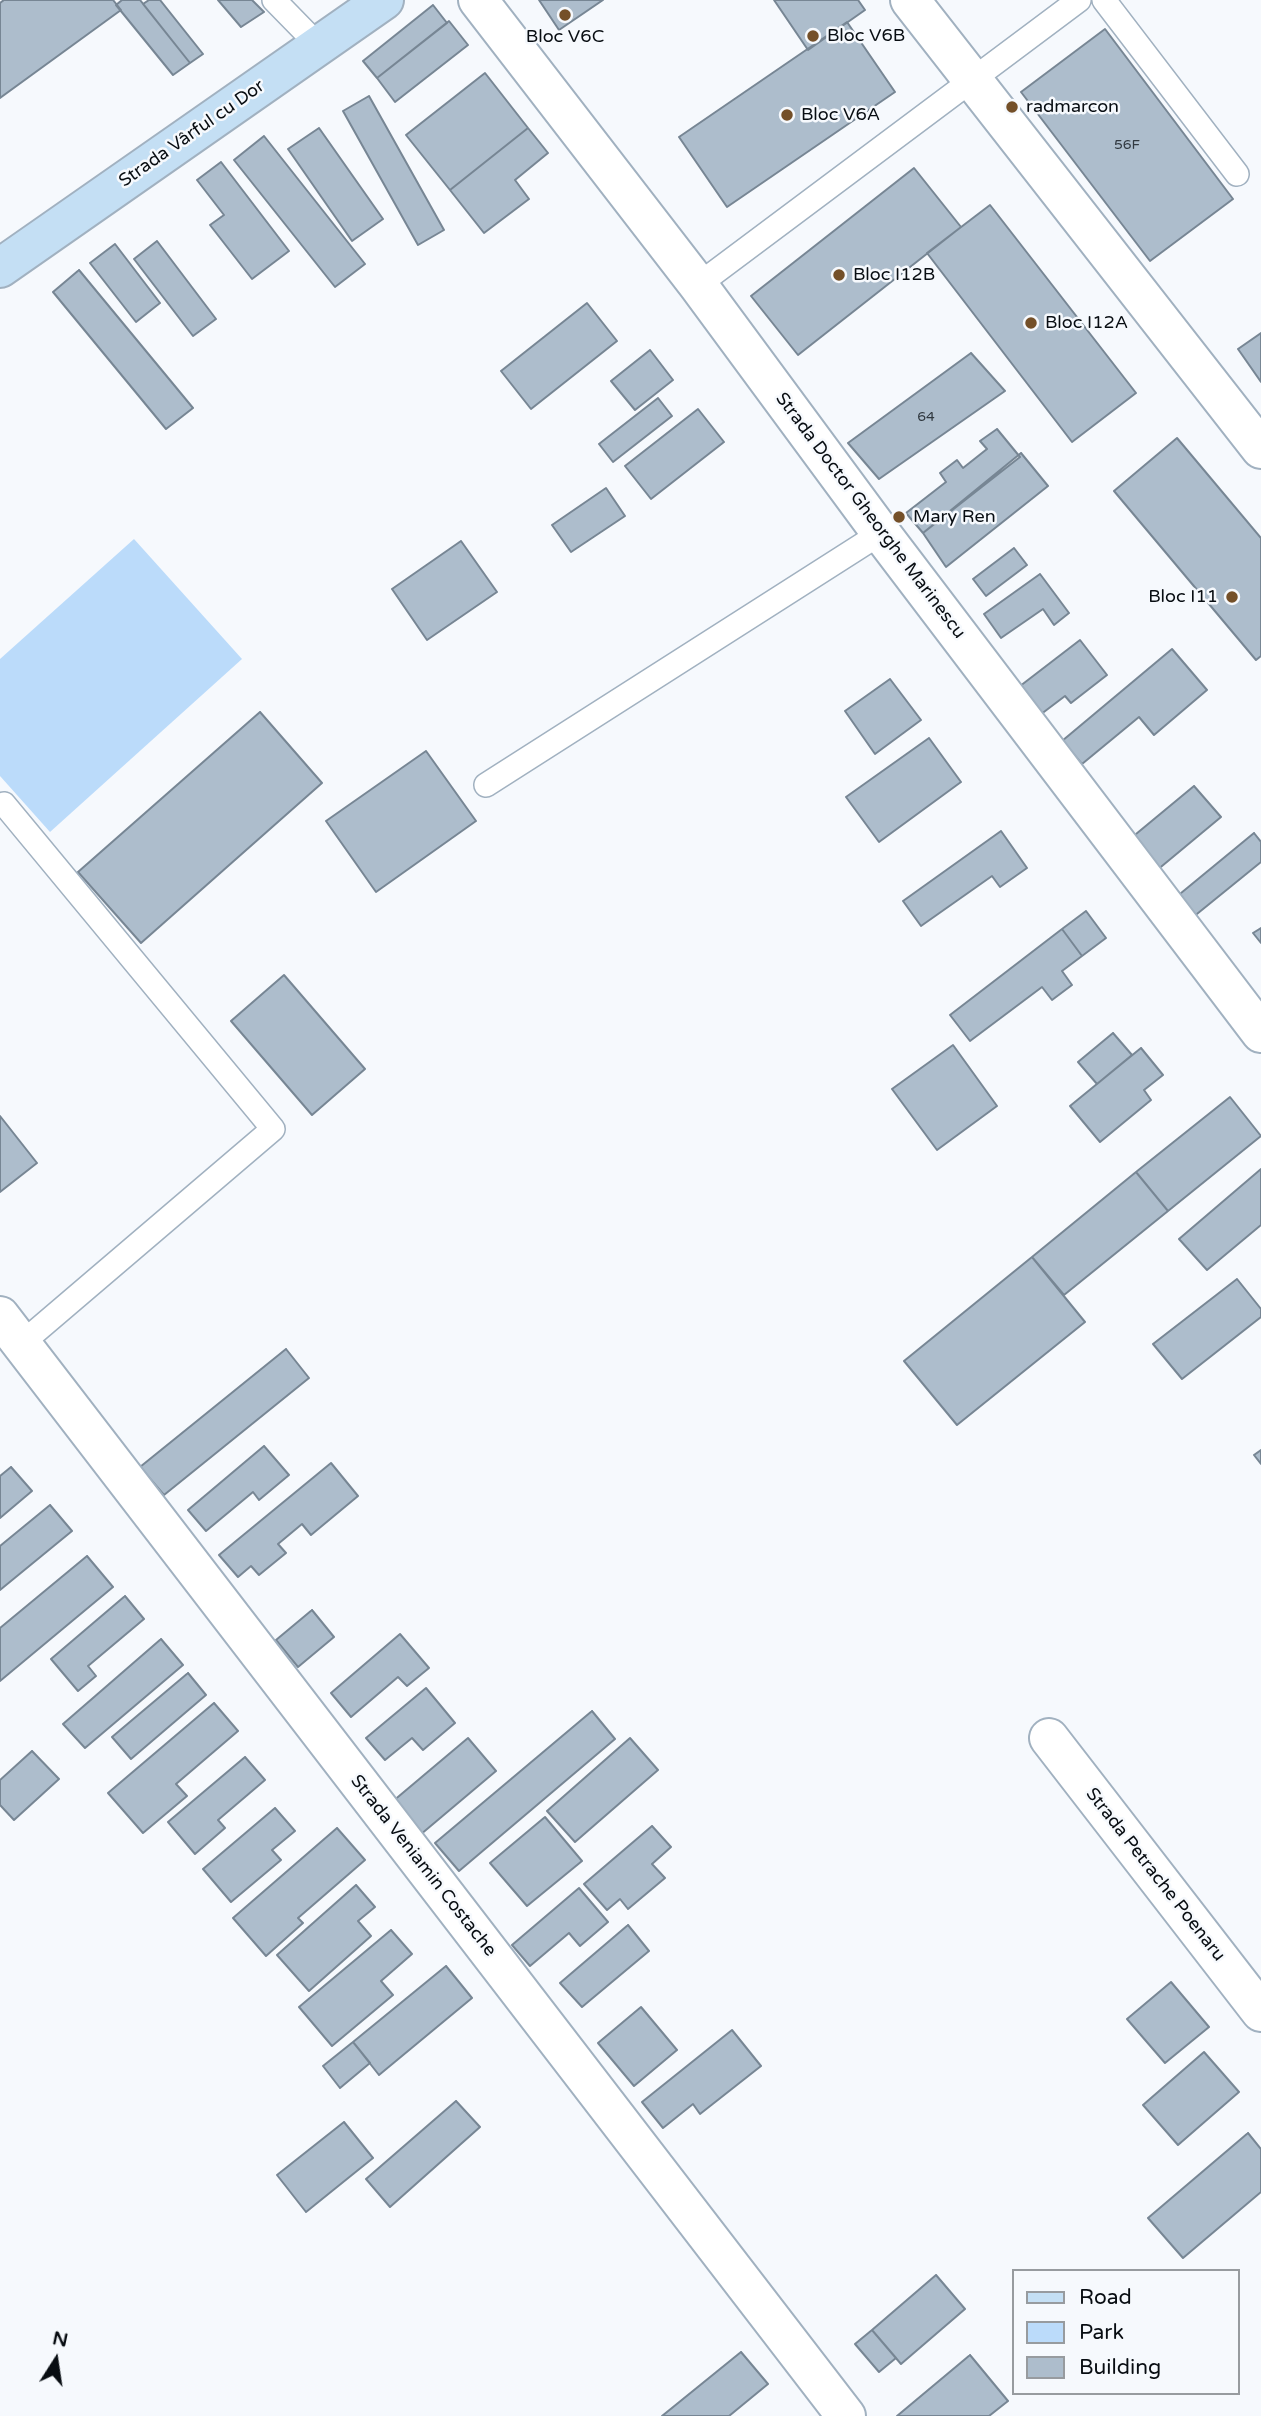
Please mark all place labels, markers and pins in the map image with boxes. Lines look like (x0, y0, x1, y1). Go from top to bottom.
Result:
marker: Bloc V6C (557, 7, 573, 23)
place label: Bloc V6B (827, 25, 905, 47)
place label: Bloc V6C (526, 26, 604, 48)
marker: Bloc V6B (805, 28, 821, 44)
place label: radmarcon (1026, 96, 1119, 118)
marker: radmarcon (1004, 99, 1020, 115)
place label: Bloc V6A (801, 104, 880, 126)
marker: Bloc V6A (779, 107, 795, 123)
place label: Bloc I12B (853, 264, 935, 286)
marker: Bloc I12B (831, 267, 847, 283)
place label: Bloc I12A (1045, 312, 1128, 334)
marker: Bloc I12A (1023, 315, 1039, 331)
place label: Mary Ren (913, 506, 996, 528)
marker: Mary Ren (891, 509, 907, 525)
place label: Bloc I11 (1148, 586, 1218, 608)
marker: Bloc I11 (1224, 589, 1240, 605)

